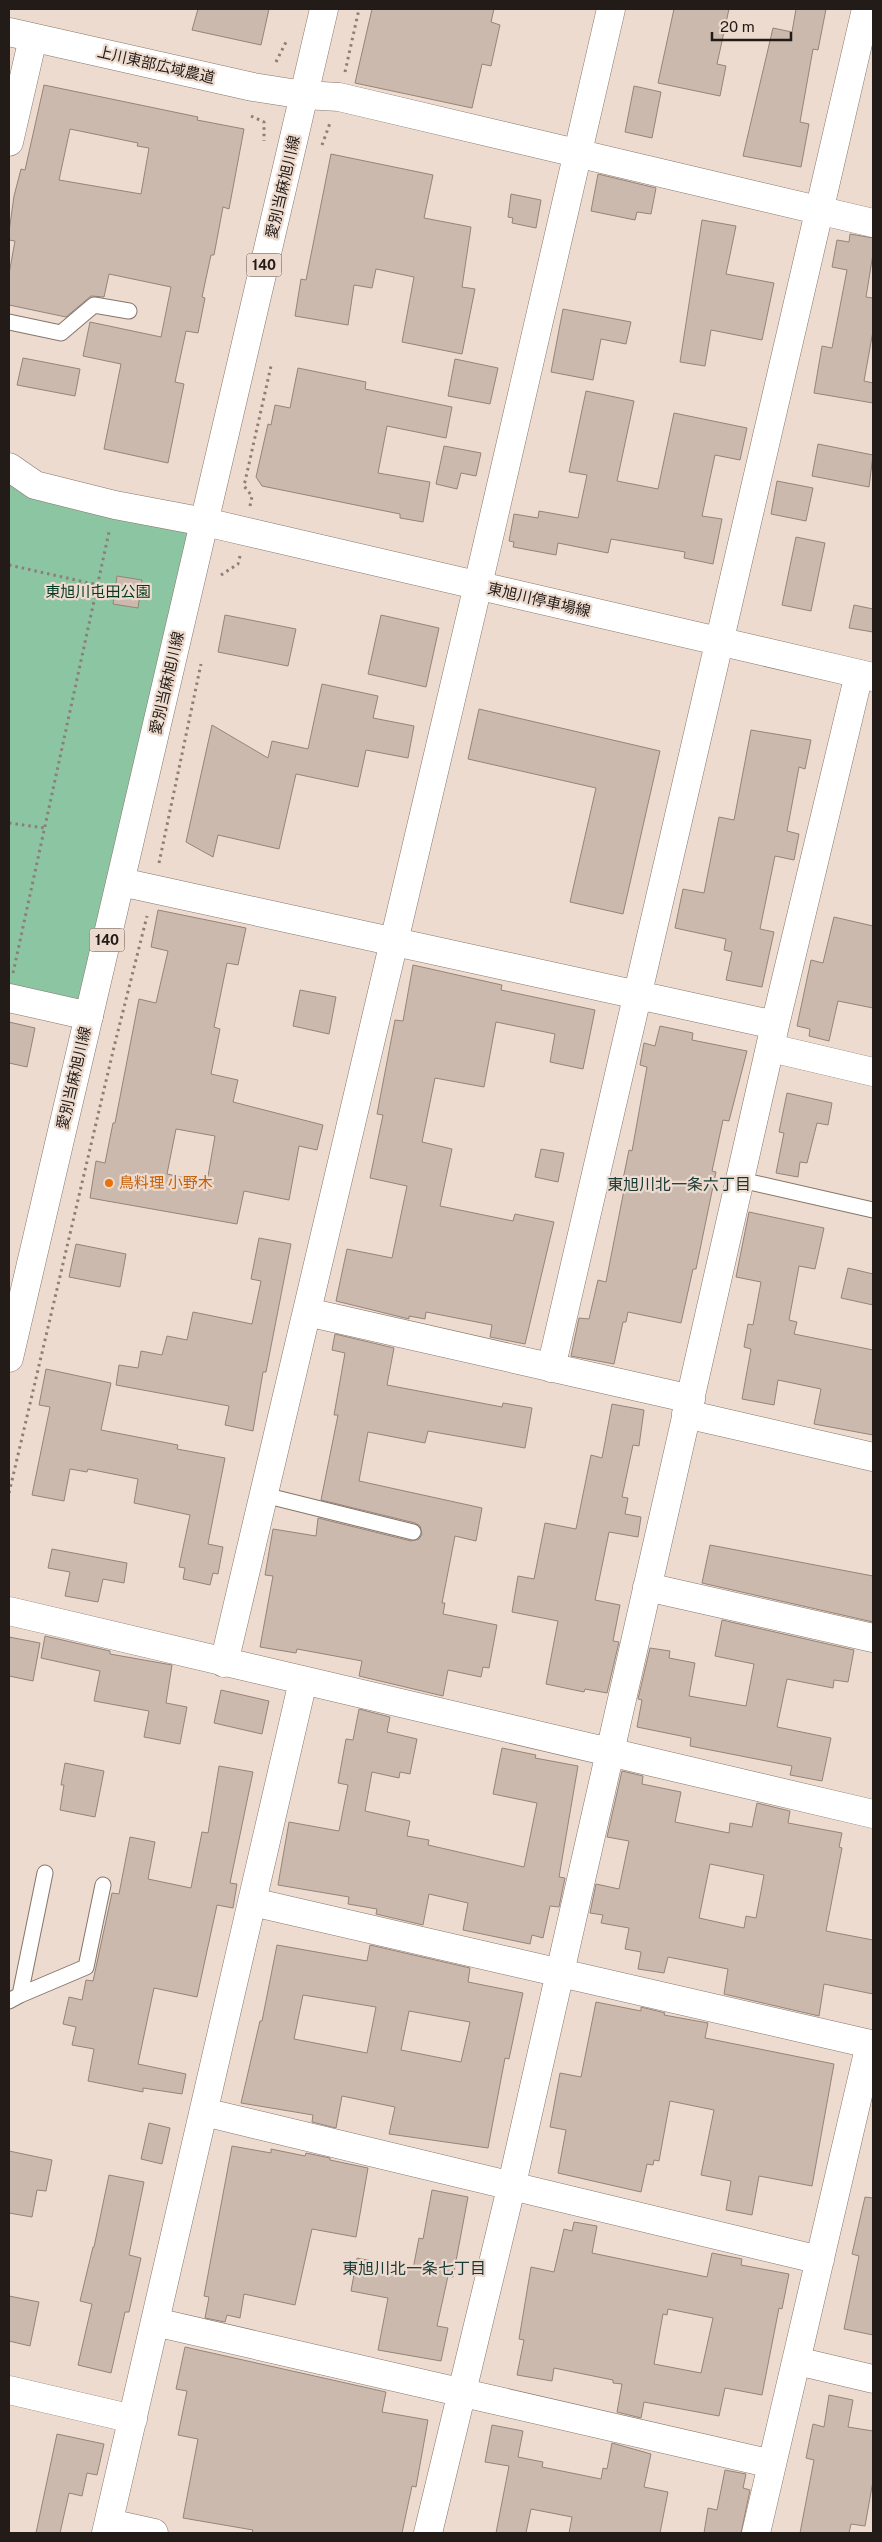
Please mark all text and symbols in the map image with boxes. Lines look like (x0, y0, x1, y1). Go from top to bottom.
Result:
scale bar (712, 10, 791, 42)
text: 20 m (720, 18, 755, 35)
street label: 上川東部広域農道 (96, 43, 216, 86)
street label: 愛別当麻旭川線 (262, 134, 303, 240)
road number: 140 (246, 254, 282, 276)
street label: 東旭川停車場線 (486, 579, 592, 620)
park label: 東旭川屯田公園 (45, 583, 151, 600)
street label: 愛別当麻旭川線 (146, 630, 187, 736)
road number: 140 (90, 928, 124, 952)
street label: 愛別当麻旭川線 (53, 1025, 94, 1131)
place label: 鳥料理 小野木 (119, 1174, 213, 1191)
district label: 東旭川北一条六丁目 (607, 1175, 751, 1194)
marker: 鳥料理 小野木 (103, 1177, 115, 1189)
district label: 東旭川北一条七丁目 (342, 2259, 486, 2278)

